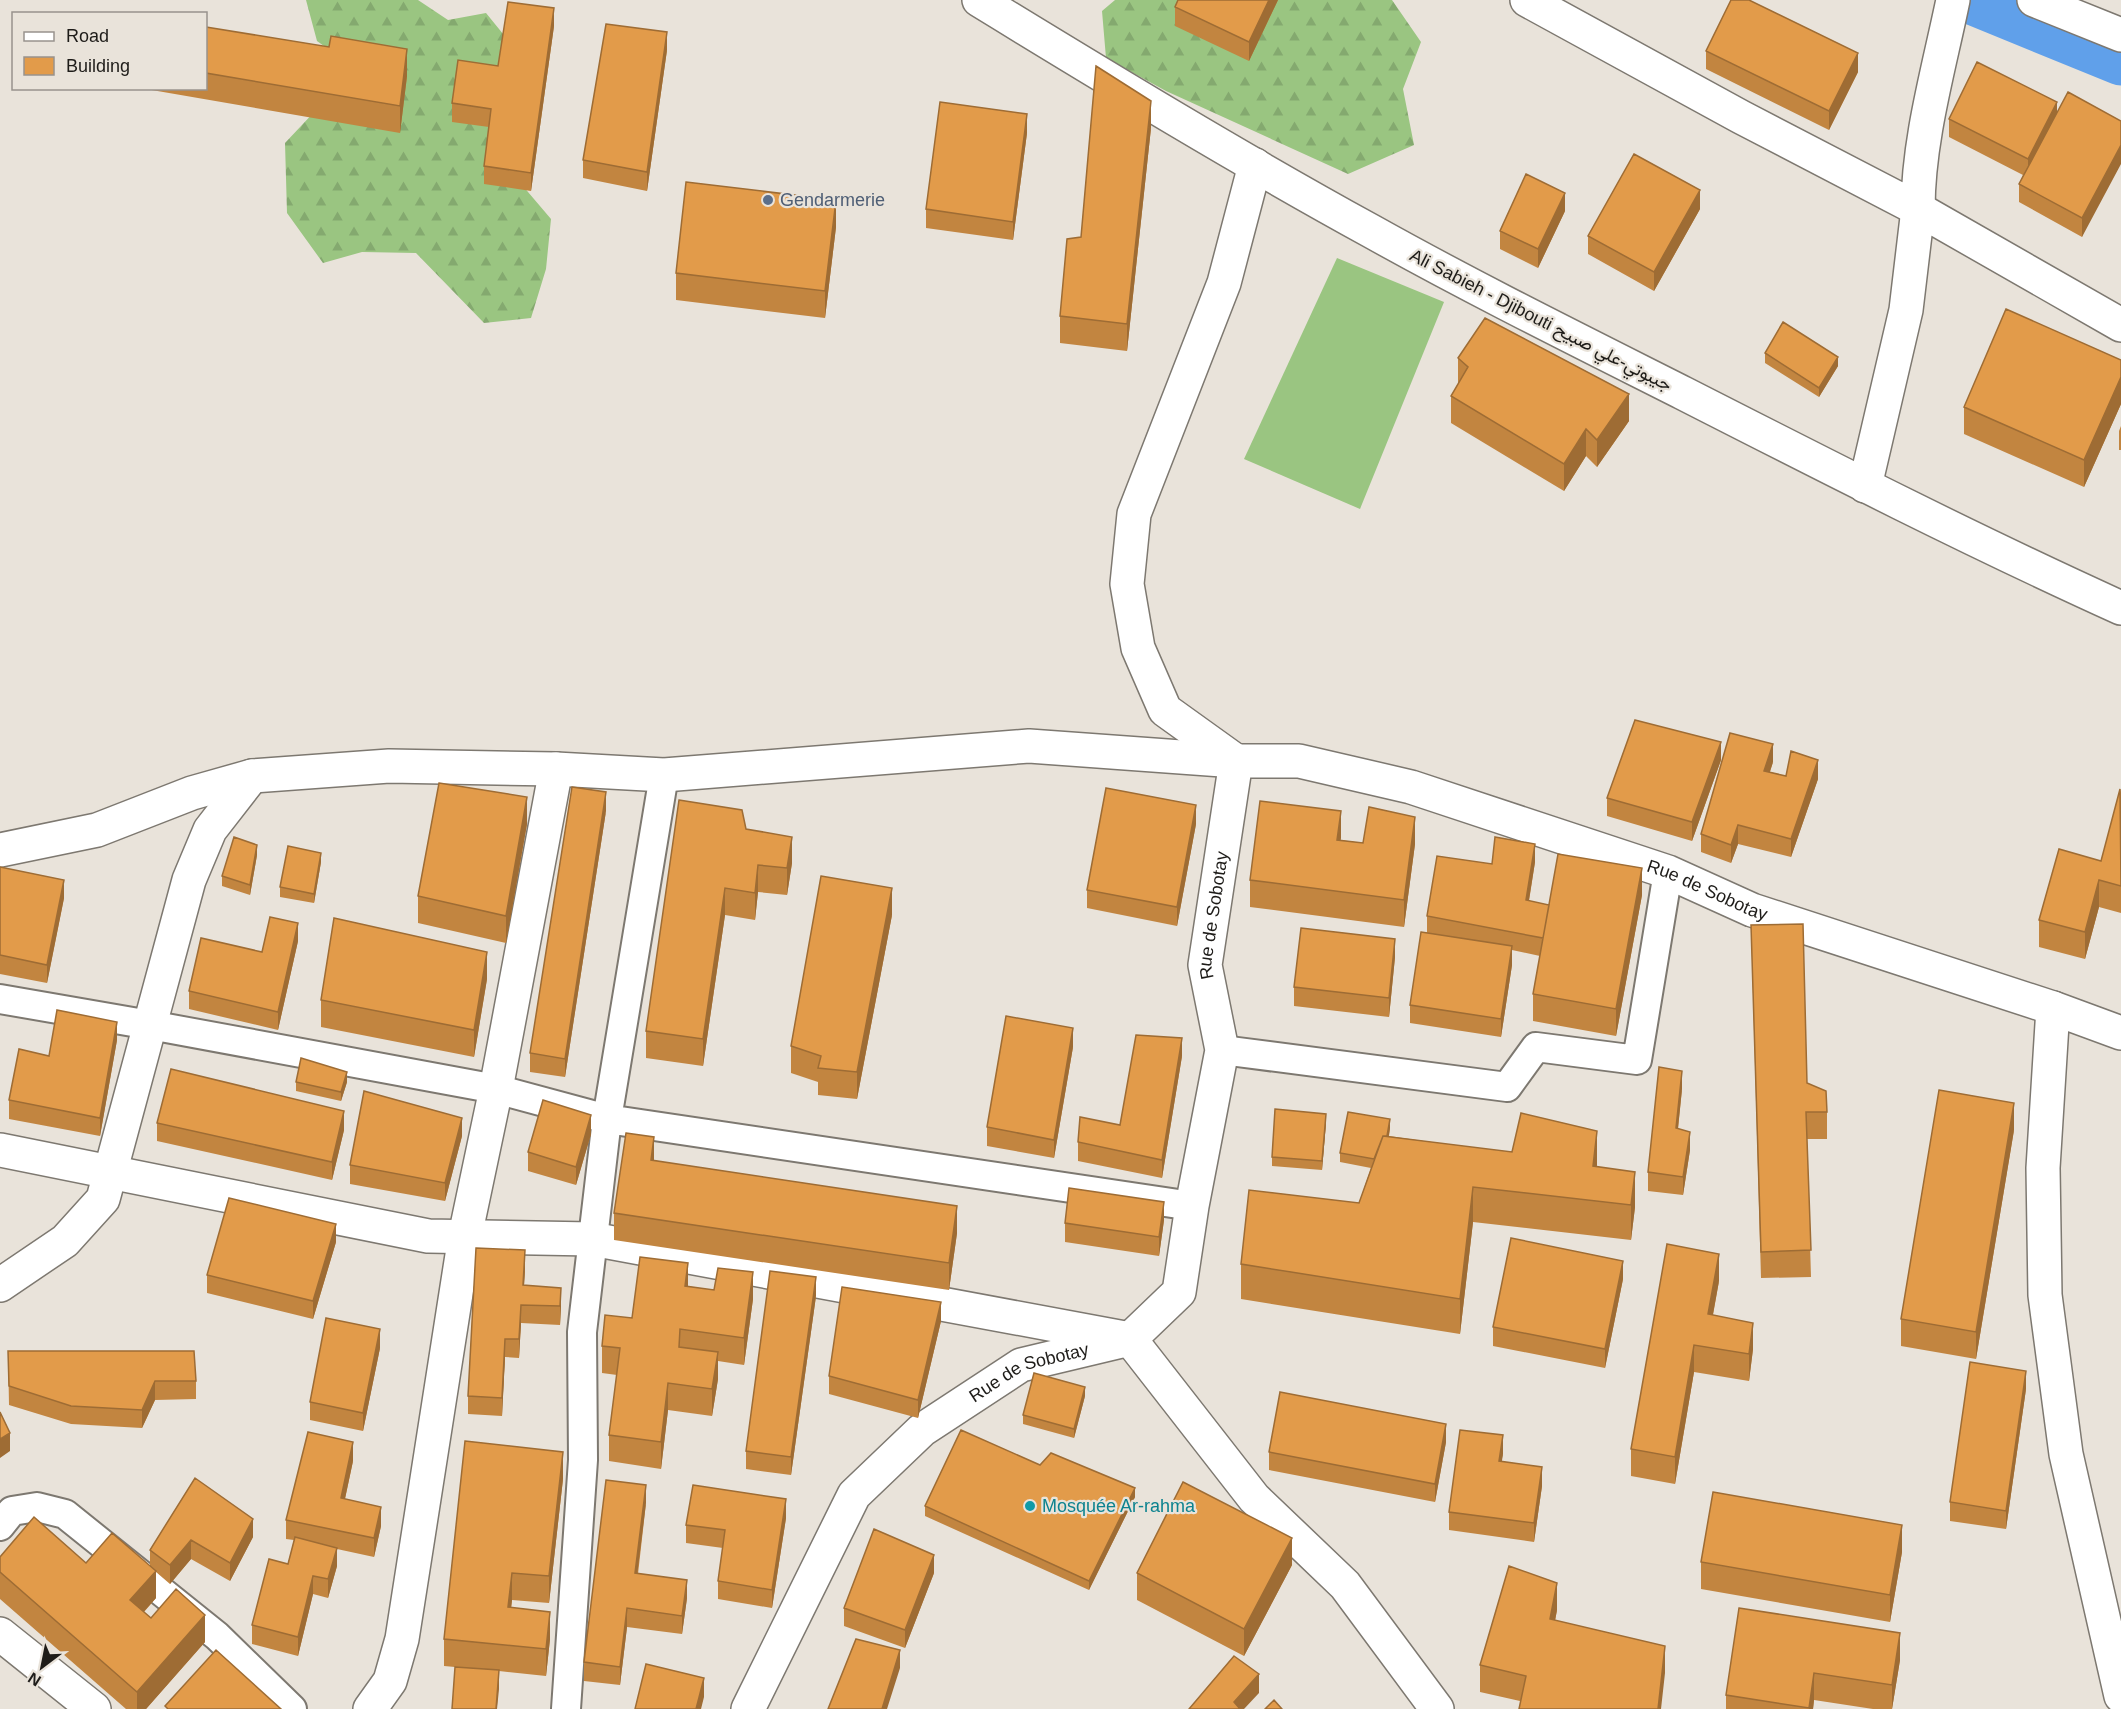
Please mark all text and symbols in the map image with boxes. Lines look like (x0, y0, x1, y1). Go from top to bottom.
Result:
legend (12, 12, 207, 90)
text: Road (66, 26, 109, 46)
text: Building (66, 56, 130, 76)
place label: Gendarmerie (780, 190, 885, 210)
marker: Gendarmerie (761, 193, 775, 207)
street label: Ali Sabieh - Djibouti جيبوتي-علي صبيح (1404, 245, 1675, 399)
street label: Rue de Sobotay (1195, 850, 1232, 981)
street label: Rue de Sobotay (1645, 856, 1770, 924)
street label: Rue de Sobotay (965, 1339, 1091, 1406)
place label: Mosquée Ar-rahma (1042, 1496, 1196, 1516)
marker: Mosquée Ar-rahma (1023, 1499, 1037, 1513)
north arrow (12, 1637, 72, 1697)
text: N (25, 1669, 44, 1690)

